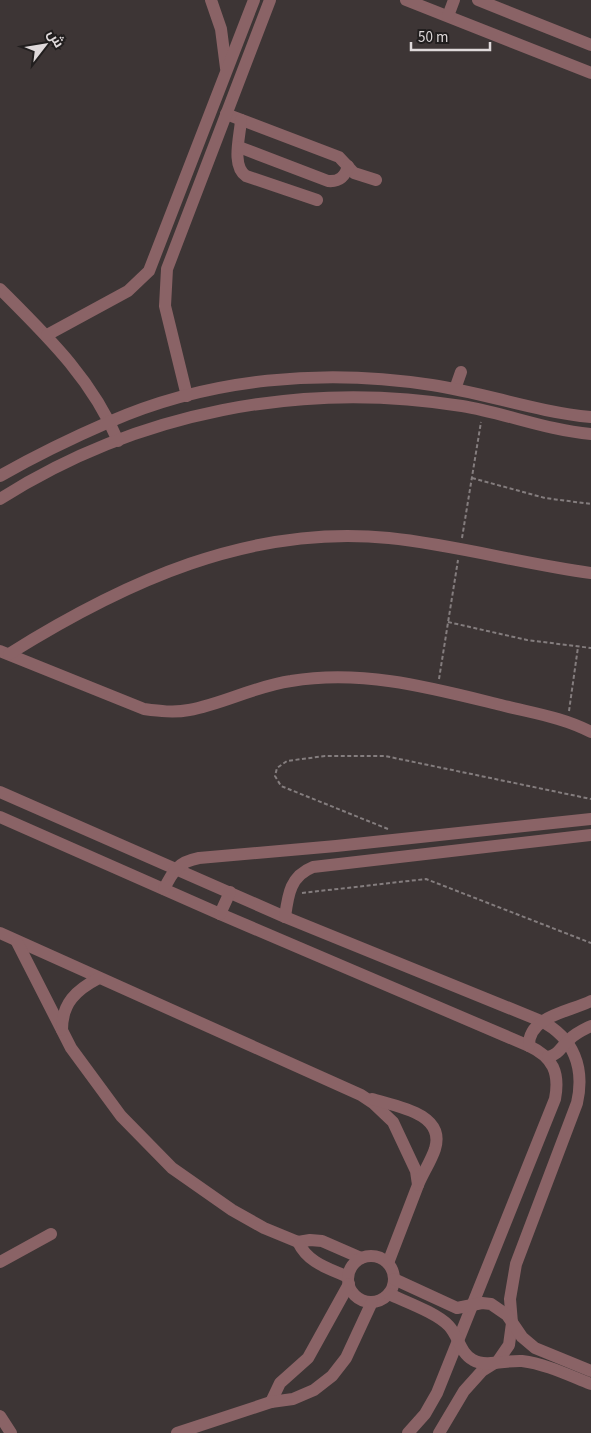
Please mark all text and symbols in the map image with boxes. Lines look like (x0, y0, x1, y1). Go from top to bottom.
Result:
north arrow (20, 20, 70, 70)
scale bar (411, 20, 490, 52)
text: ش (42, 26, 69, 52)
text: 50 m (418, 27, 448, 48)

